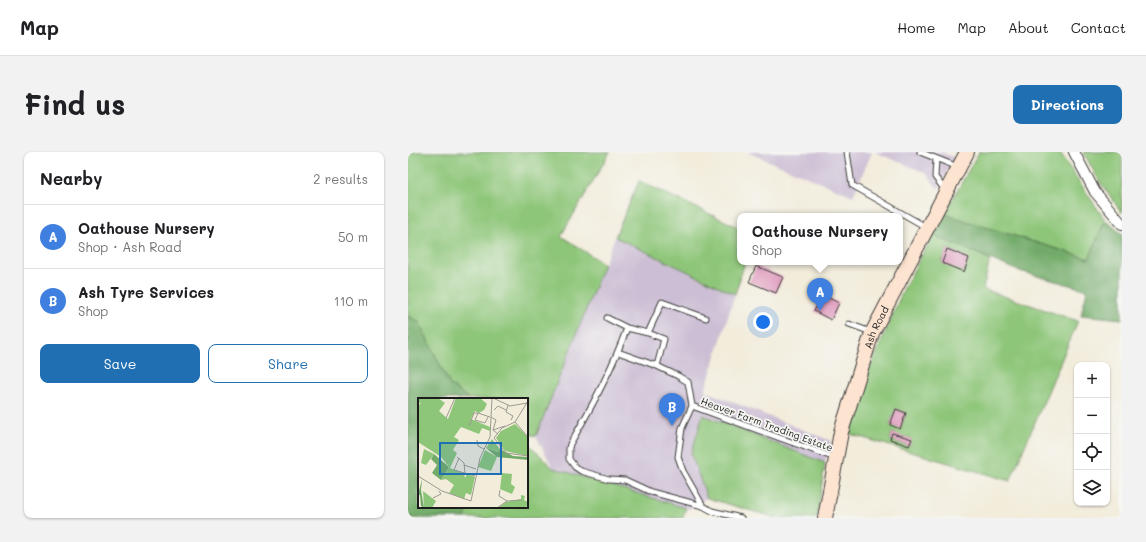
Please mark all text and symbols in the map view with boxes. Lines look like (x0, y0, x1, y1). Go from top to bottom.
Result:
text: Map (20, 15, 59, 40)
text: Home (897, 18, 935, 37)
text: Map (957, 18, 986, 37)
text: About (1008, 18, 1049, 37)
text: Contact (1071, 18, 1126, 37)
button: Directions (1013, 85, 1122, 124)
text: Find us (24, 86, 125, 122)
text: Nearby (40, 167, 102, 189)
text: 2 results (313, 170, 368, 187)
popup (737, 213, 903, 265)
text: Oathouse Nursery (78, 218, 215, 238)
text: Oathouse Nursery (752, 221, 888, 241)
text: A (48, 228, 58, 245)
text: 50 m (338, 228, 368, 245)
text: Shop · Ash Road (78, 238, 182, 255)
text: Shop (752, 241, 782, 258)
pin: A (807, 278, 833, 311)
text: Ash Tyre Services (78, 282, 214, 302)
text: B (49, 292, 57, 309)
text: 110 m (334, 292, 368, 309)
text: Shop (78, 302, 108, 319)
street label: Ash Road (861, 304, 892, 350)
your location (753, 312, 773, 332)
button: Save (40, 344, 200, 383)
button: Share (208, 344, 368, 383)
map controls (1074, 362, 1110, 506)
button: + (1074, 362, 1110, 398)
pin: B (659, 393, 685, 426)
street label: Heaver Farm Trading Estate (699, 394, 835, 454)
inset map (418, 398, 528, 508)
button: − (1074, 398, 1110, 434)
button: locate (1074, 434, 1110, 470)
button: layers (1074, 470, 1110, 506)

